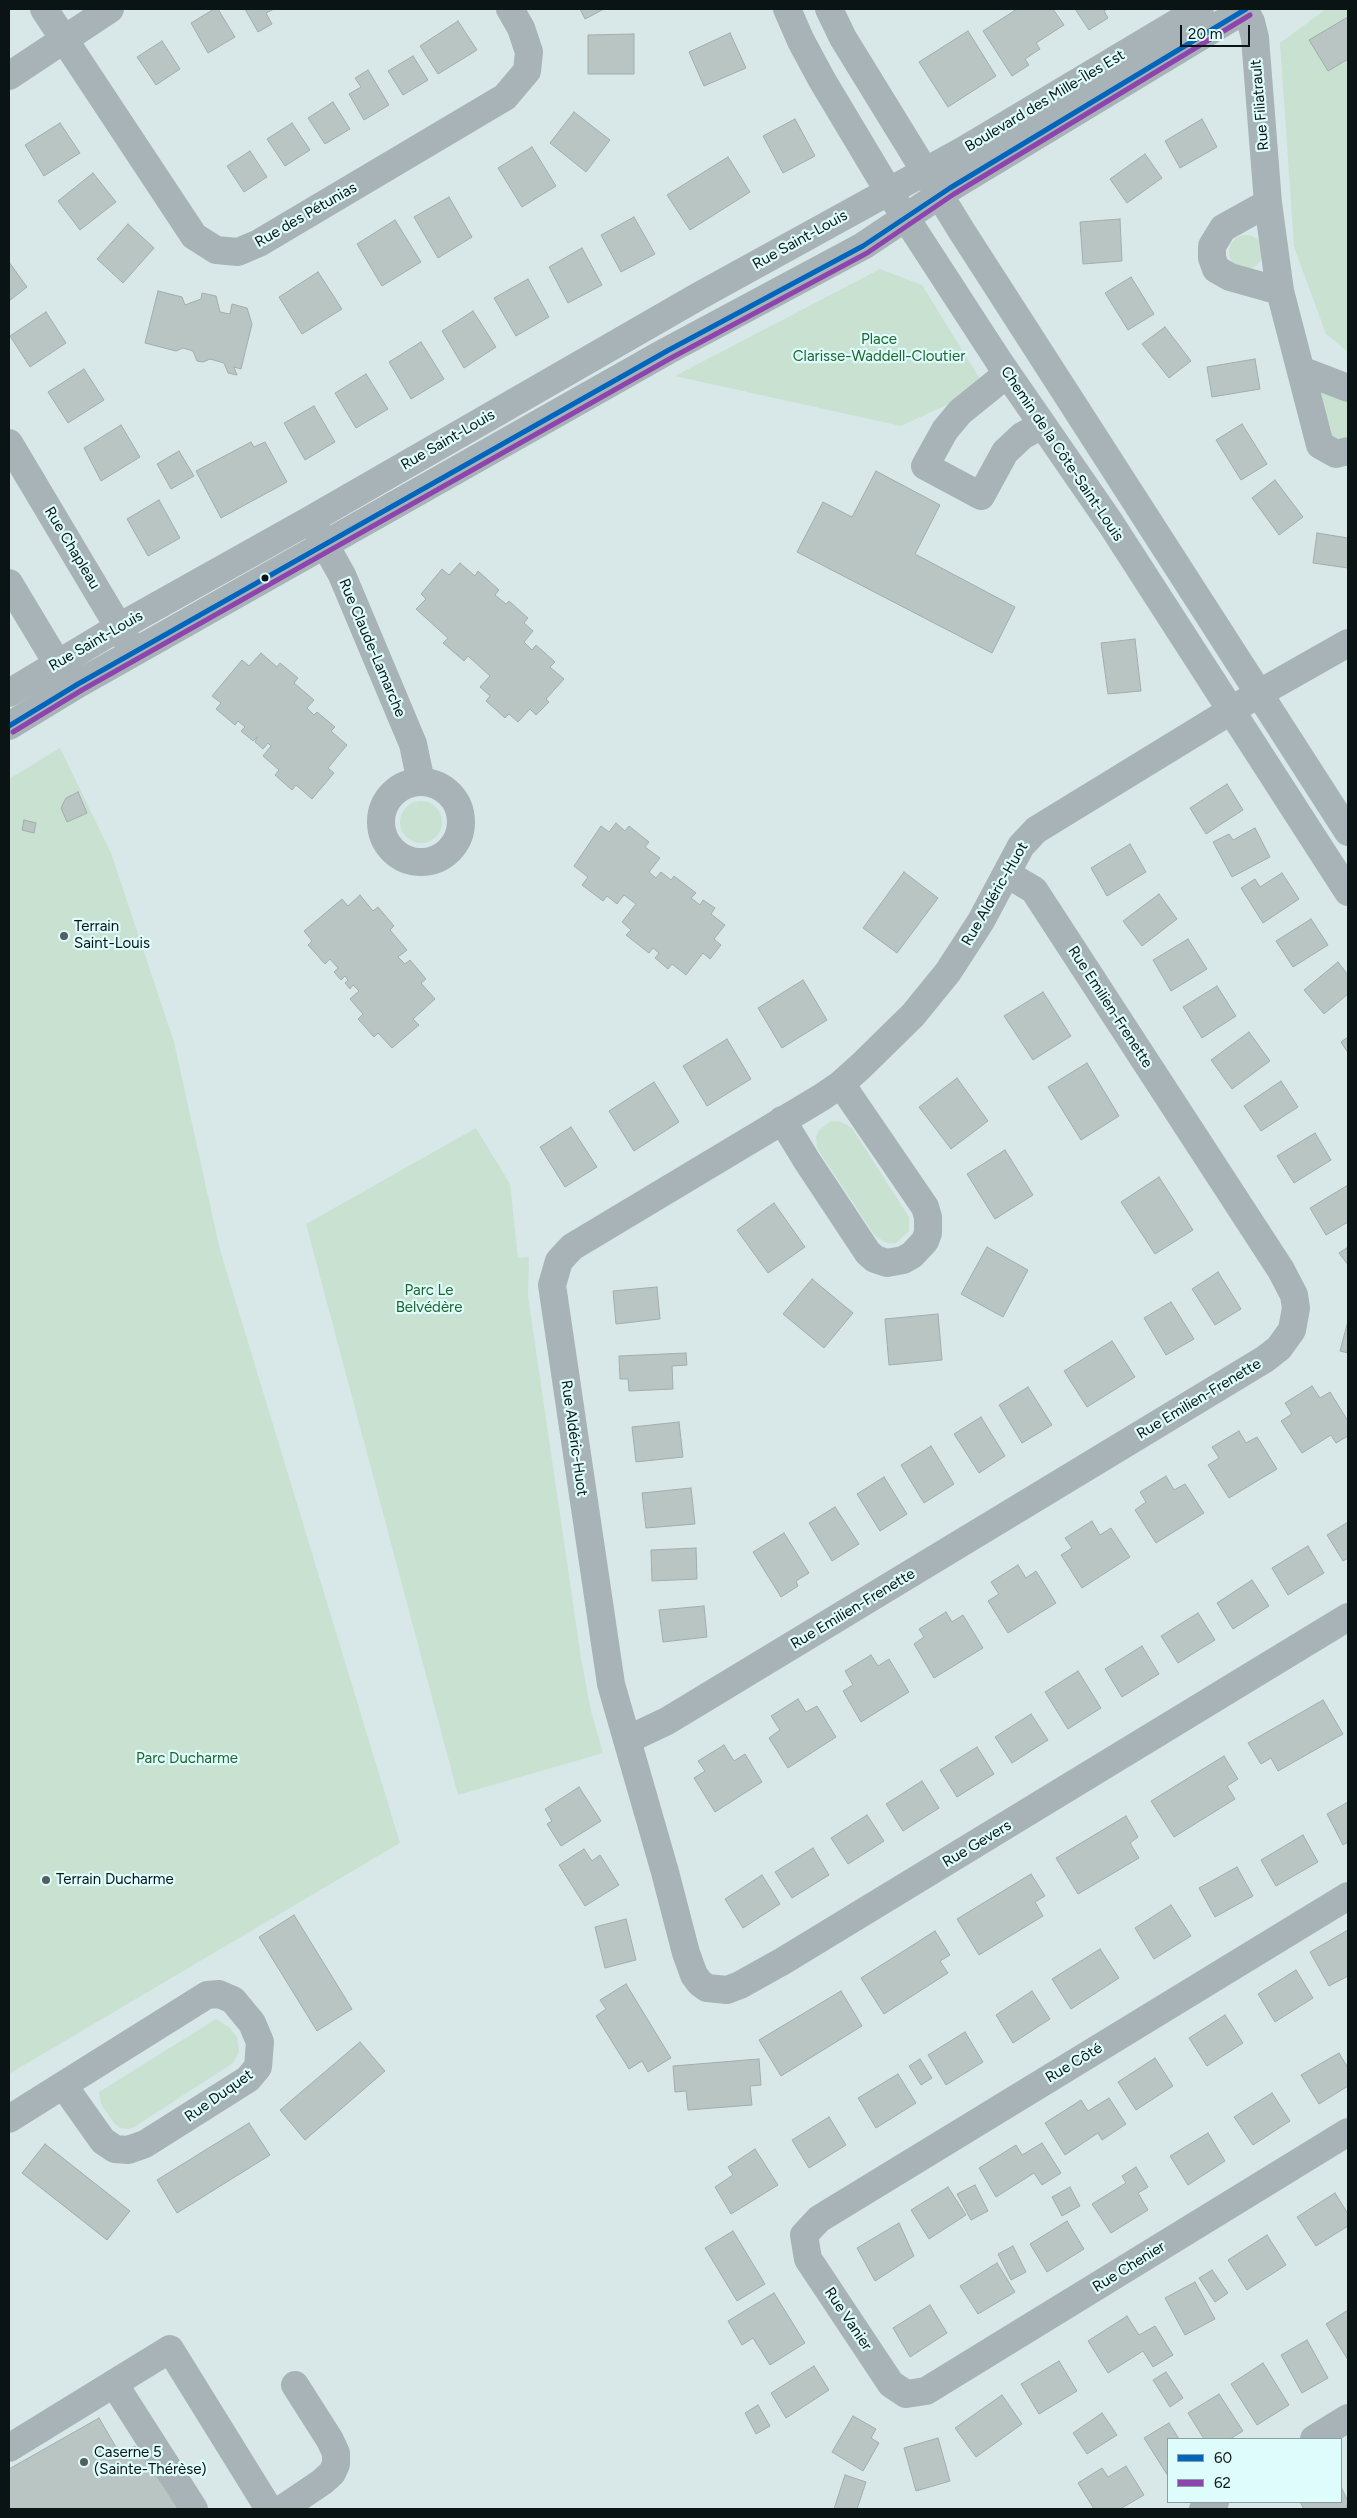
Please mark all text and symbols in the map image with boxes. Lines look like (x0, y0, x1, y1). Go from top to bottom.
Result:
scale bar (1182, 15, 1252, 47)
text: 20 m (1188, 25, 1222, 43)
street label: Boulevard des Mille-Îles Est (962, 46, 1128, 156)
street label: Rue Filiatrault (1247, 59, 1273, 151)
street label: Rue des Pétunias (252, 179, 360, 251)
street label: Rue Saint-Louis (749, 207, 851, 273)
park label: Place Clarisse-Waddell-Cloutier (793, 331, 965, 366)
street label: Chemin de la Côte-Saint-Louis (997, 363, 1127, 545)
street label: Rue Saint-Louis (398, 406, 498, 474)
street label: Rue Chapleau (40, 504, 104, 592)
unlabelled marker (260, 573, 270, 583)
street label: Rue Claude-Lamarche (335, 576, 409, 720)
street label: Rue Saint-Louis (46, 607, 146, 675)
street label: Rue Aldéric-Huot (958, 839, 1032, 949)
place label: Terrain Saint-Louis (74, 918, 150, 953)
marker: Terrain Saint-Louis (58, 930, 70, 942)
street label: Rue Emilien-Frenette (1064, 943, 1156, 1071)
park label: Parc Le Belvédère (396, 1282, 462, 1317)
street label: Rue Emilien-Frenette (1134, 1355, 1264, 1443)
street label: Rue Aldéric-Huot (557, 1379, 591, 1497)
street label: Rue Emilien-Frenette (788, 1565, 918, 1653)
park label: Parc Ducharme (136, 1750, 238, 1768)
street label: Rue Gevers (939, 1816, 1015, 1872)
place label: Terrain Ducharme (56, 1871, 174, 1889)
marker: Terrain Ducharme (40, 1874, 52, 1886)
street label: Rue Côté (1042, 2039, 1106, 2087)
street label: Rue Duquet (181, 2066, 257, 2126)
street label: Rue Chenier (1089, 2238, 1169, 2296)
street label: Rue Vanier (820, 2284, 876, 2354)
legend (1167, 2438, 1342, 2503)
place label: Caserne 5 (Sainte-Thérèse) (94, 2444, 207, 2479)
text: 60 (1214, 2449, 1232, 2467)
marker: Caserne 5 (Sainte-Thérèse) (78, 2456, 90, 2468)
text: 62 (1214, 2474, 1231, 2492)

